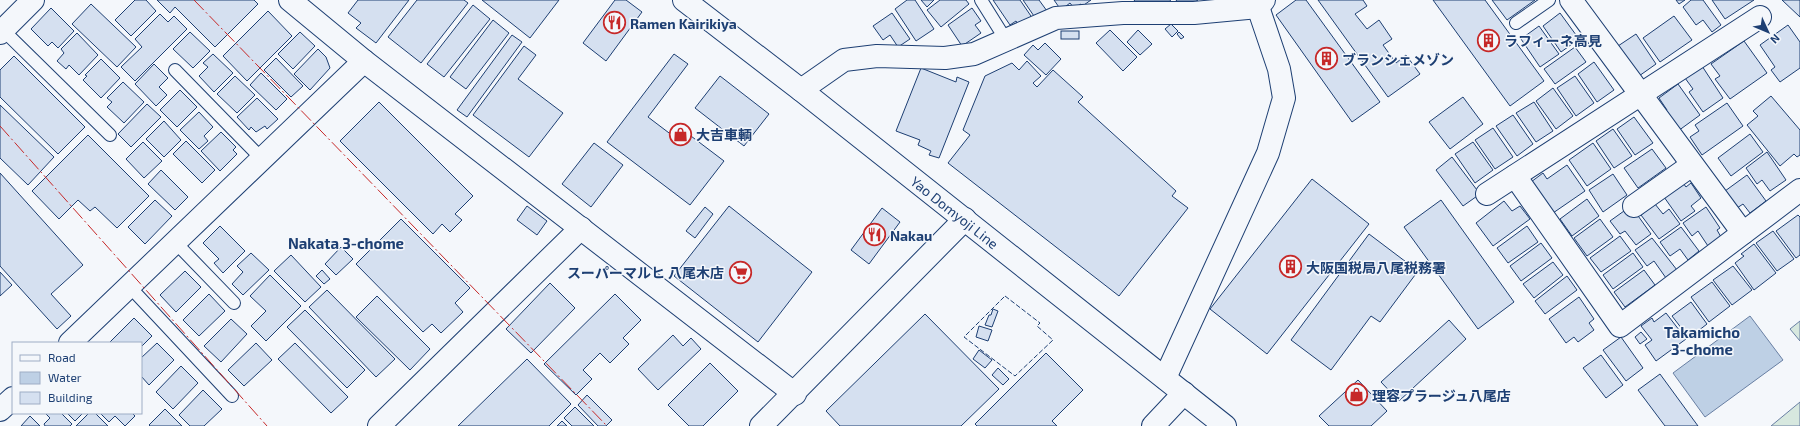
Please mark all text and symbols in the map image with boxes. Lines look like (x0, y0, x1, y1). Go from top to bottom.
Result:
restaurant icon: Ramen Kairikiya (601, 10, 627, 36)
north arrow (1748, 12, 1788, 52)
place label: Ramen Kairikiya (630, 15, 737, 32)
building icon: ラフィーネ高見 (1475, 27, 1501, 53)
place label: ラフィーネ高見 (1504, 32, 1602, 49)
text: N (1768, 32, 1783, 47)
building icon: ブランシェメゾン (1314, 46, 1340, 72)
place label: ブランシェメゾン (1342, 51, 1454, 68)
shop icon: 大吉車輌 (667, 121, 693, 147)
place label: 大吉車輌 (696, 126, 752, 143)
street label: Yao Domyoji Line (908, 172, 1002, 252)
restaurant icon: Nakau (862, 222, 888, 248)
place label: Nakau (890, 227, 932, 244)
district label: Nakata 3-chome (288, 234, 404, 252)
building icon: 大阪国税局八尾税務署 (1277, 254, 1303, 280)
supermarket icon: スーパーマルヒ 八尾木店 (727, 259, 753, 285)
place label: 大阪国税局八尾税務署 (1306, 259, 1446, 276)
place label: スーパーマルヒ 八尾木店 (567, 264, 724, 281)
district label: Takamicho 3-chome (1664, 323, 1740, 358)
legend (12, 342, 142, 414)
text: Road (48, 350, 76, 364)
text: Water (48, 370, 82, 384)
shop icon: 理容プラージュ八尾店 (1344, 382, 1370, 408)
place label: 理容プラージュ八尾店 (1372, 387, 1511, 404)
text: Building (48, 390, 93, 404)

